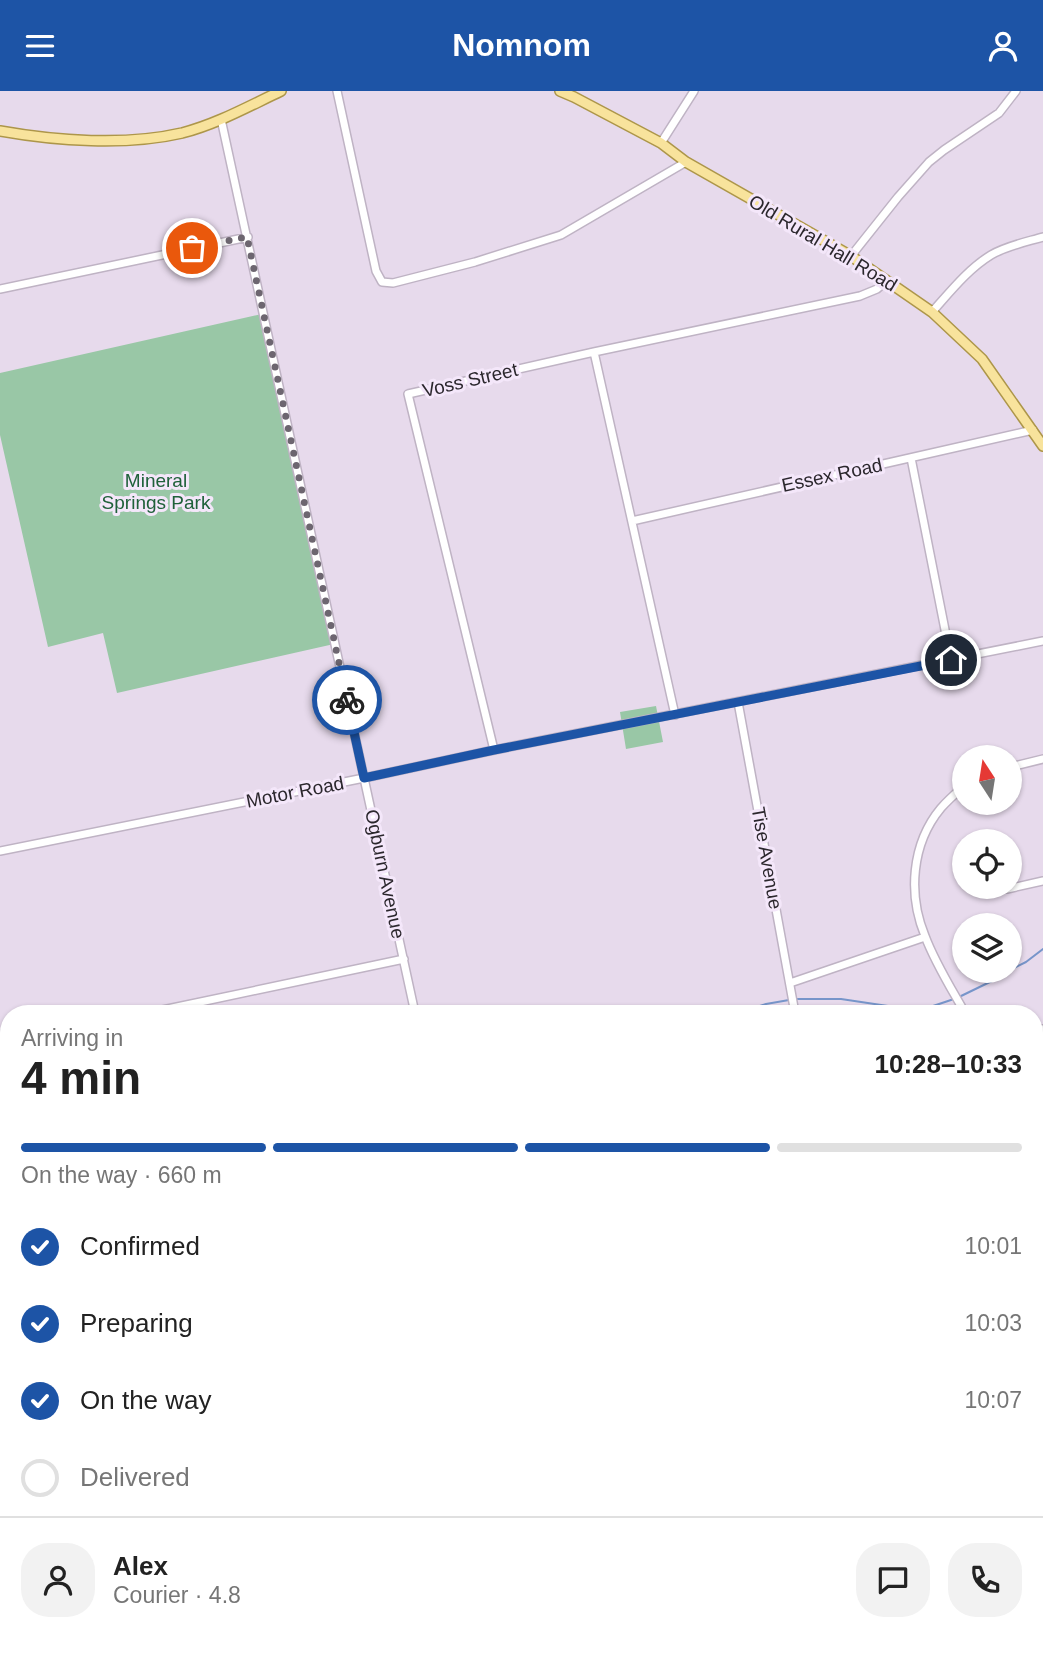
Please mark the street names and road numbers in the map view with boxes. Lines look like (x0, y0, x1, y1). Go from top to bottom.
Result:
street label: Old Rural Hall Road (745, 190, 901, 296)
street label: Voss Street (420, 359, 520, 401)
street label: Essex Road (780, 454, 884, 496)
street label: Motor Road (244, 772, 346, 812)
street label: Tise Avenue (748, 805, 786, 911)
street label: Ogburn Avenue (361, 807, 409, 941)

